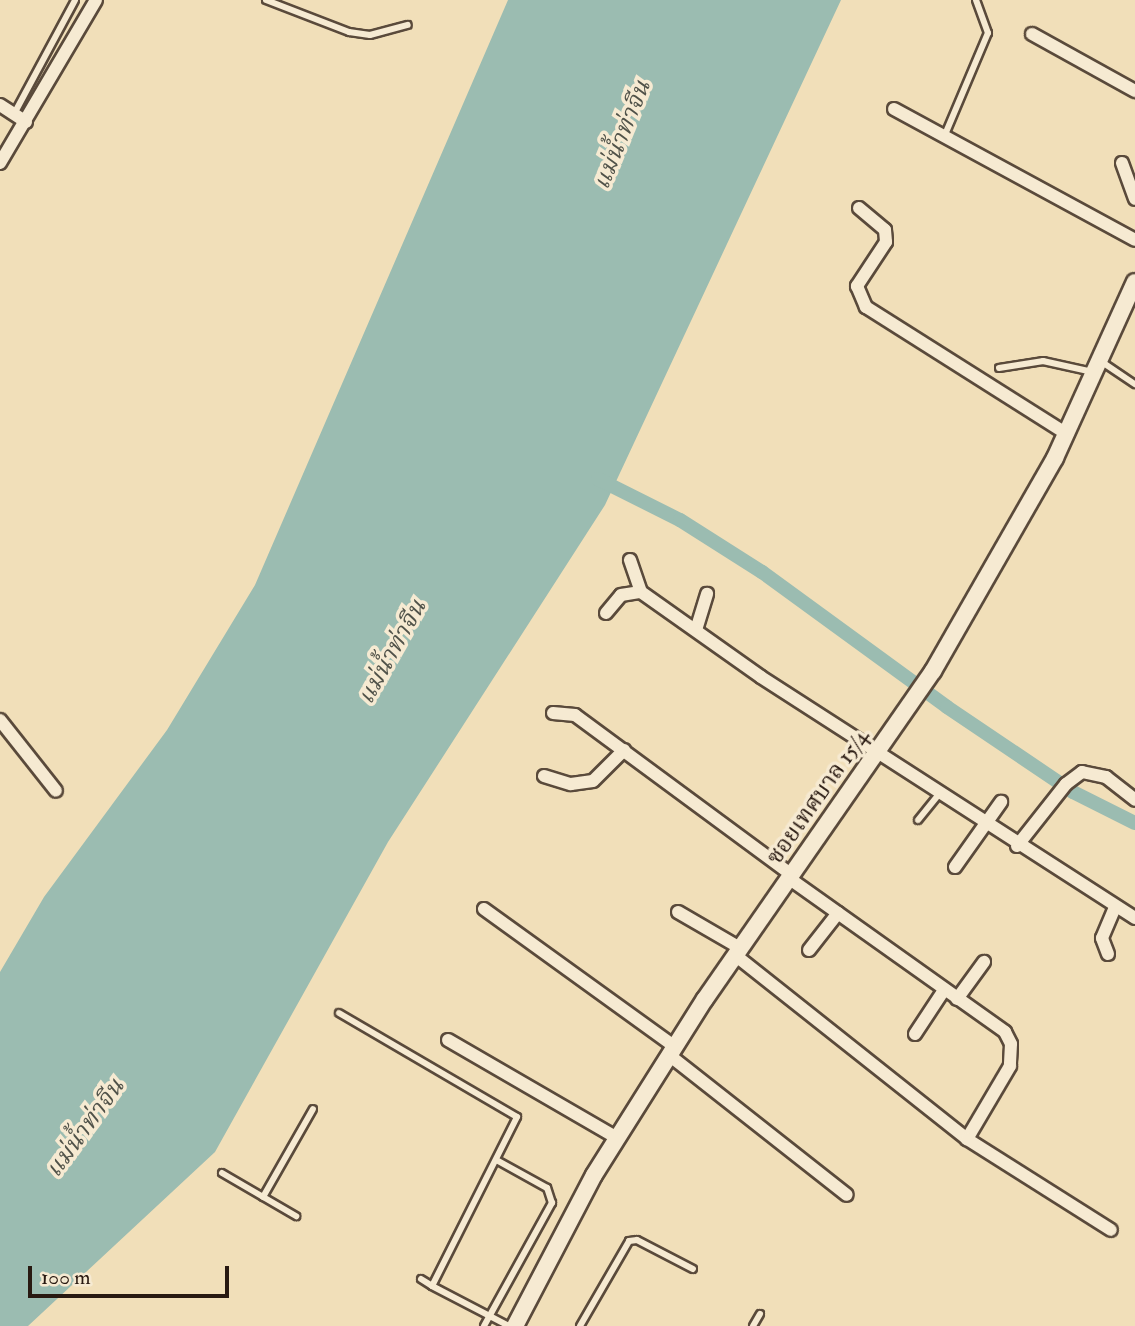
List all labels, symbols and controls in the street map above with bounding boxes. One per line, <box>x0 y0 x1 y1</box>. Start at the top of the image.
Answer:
water label: แม่น้ำท่าจีน <box>587 76 657 194</box>
water label: แม่น้ำท่าจีน <box>352 595 432 709</box>
street label: ซอยเทศบาล 15/4 <box>761 724 875 870</box>
water label: แม่น้ำท่าจีน <box>40 1073 130 1183</box>
scale bar <box>32 1252 233 1296</box>
text: 100 m <box>41 1264 91 1291</box>

